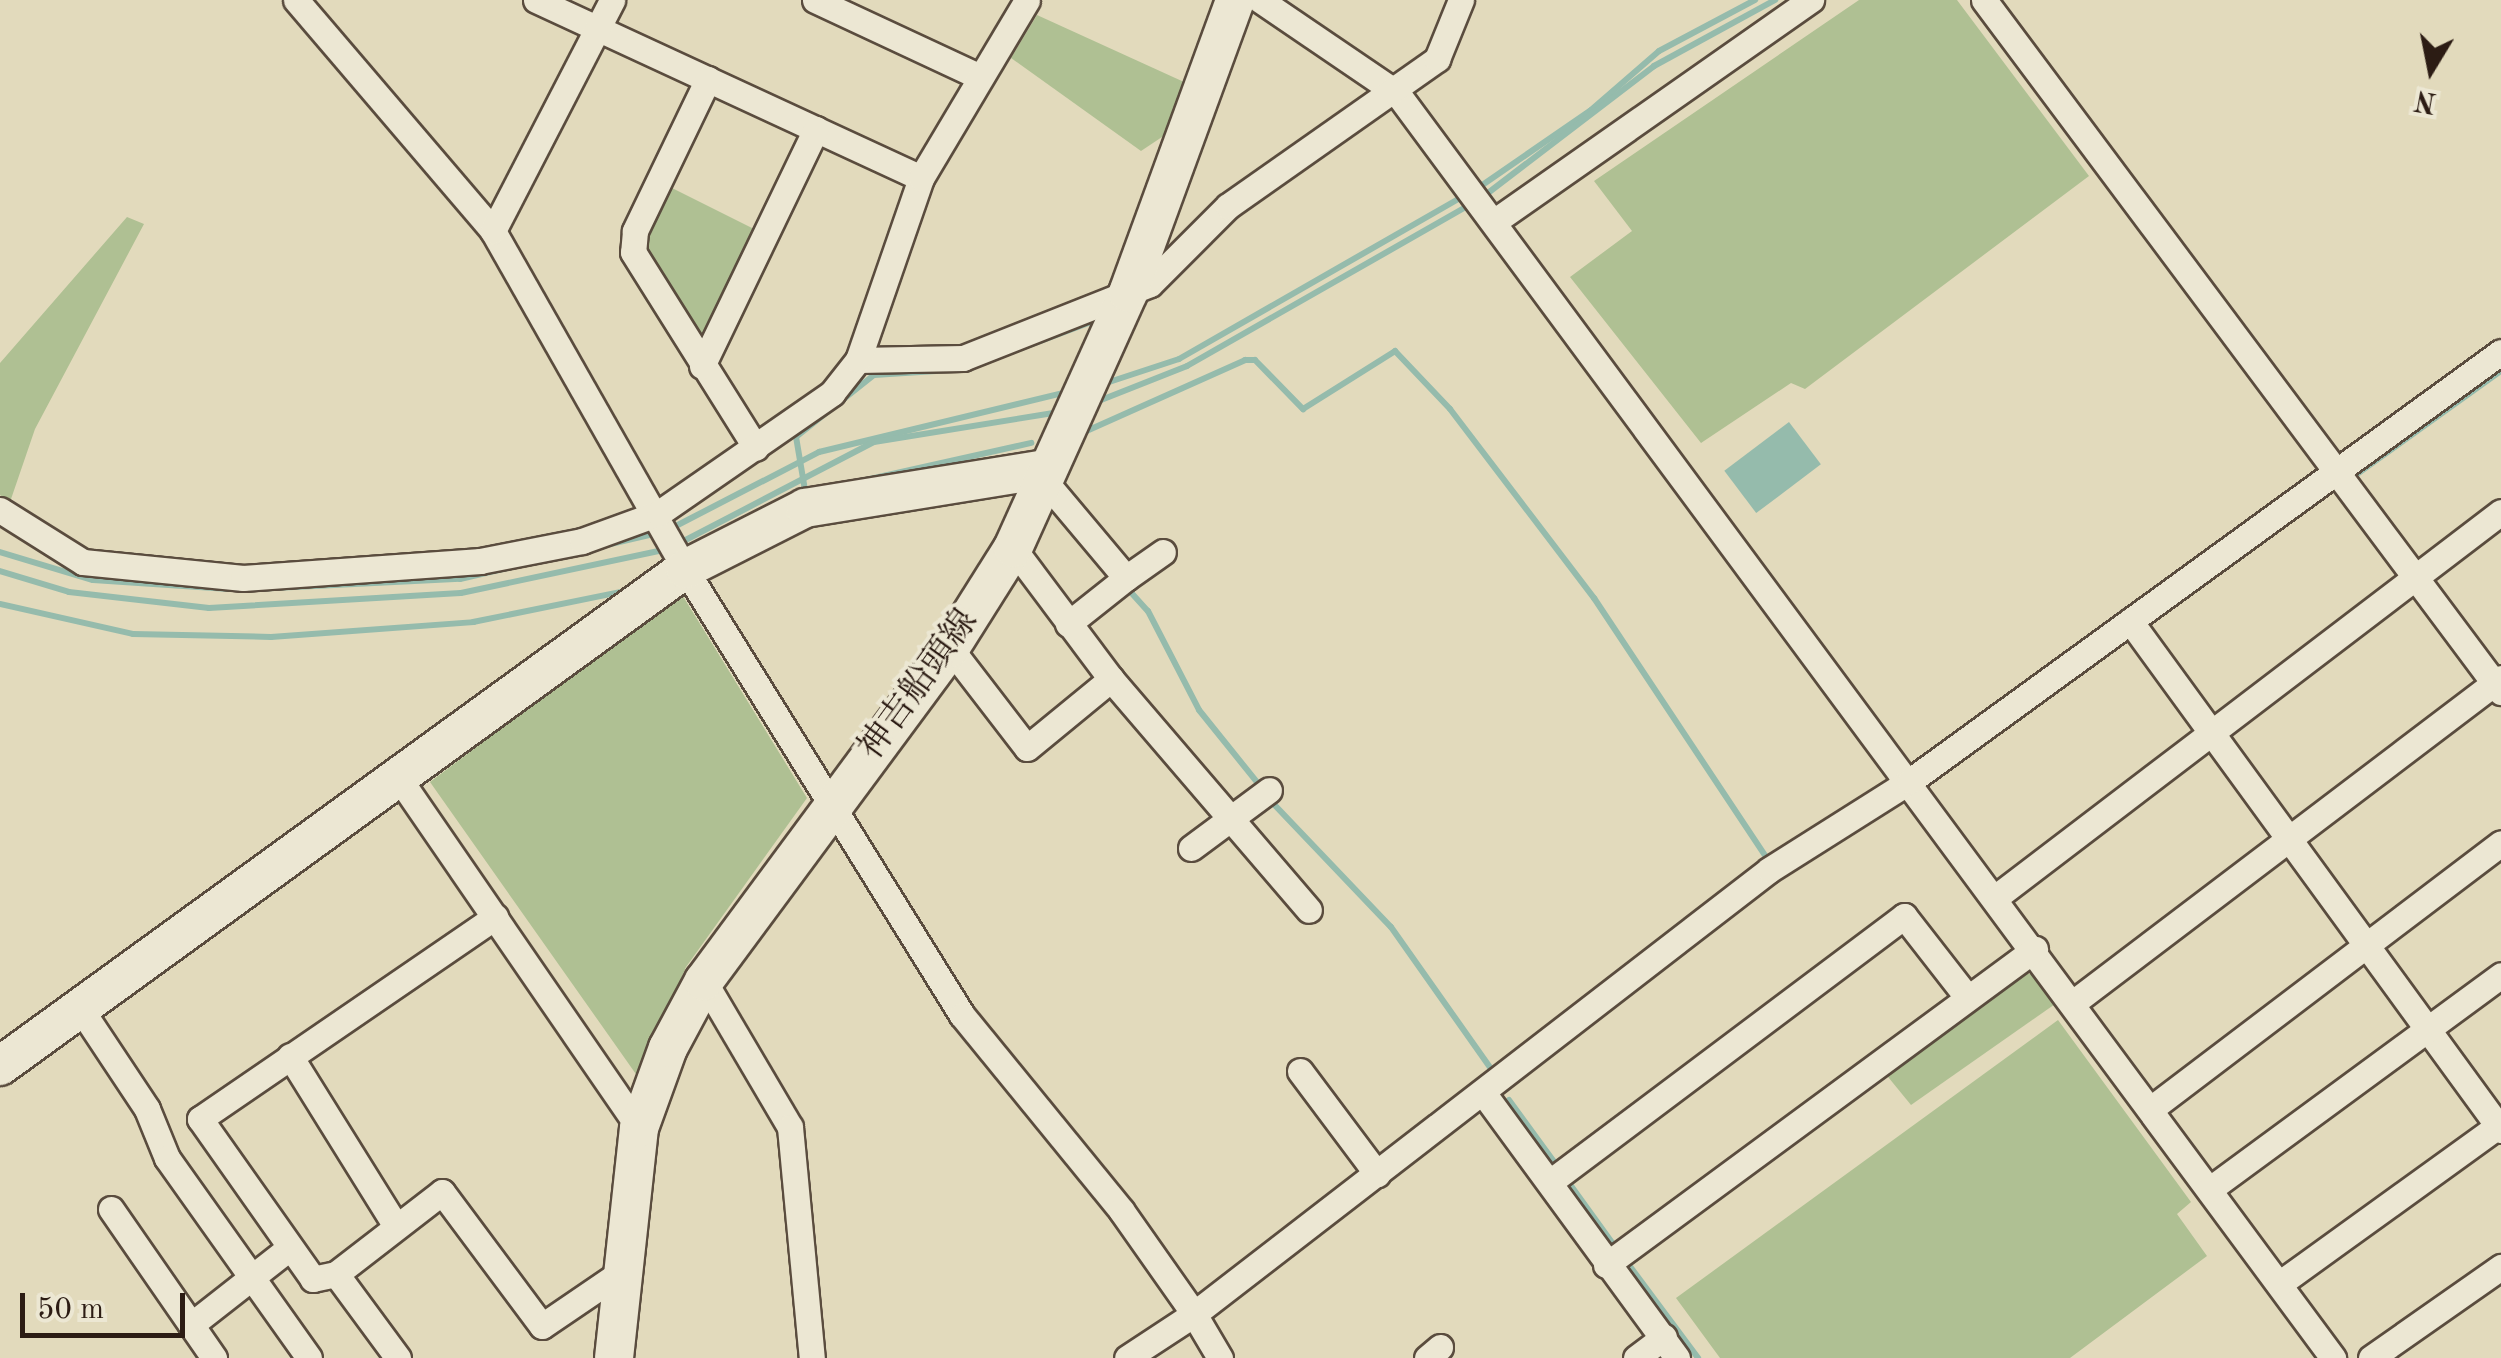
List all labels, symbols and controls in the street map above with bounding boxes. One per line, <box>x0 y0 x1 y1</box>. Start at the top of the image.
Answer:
north arrow <box>2381 20 2481 120</box>
text: N <box>2413 84 2439 115</box>
street label: 神吉船頭線 <box>851 602 987 768</box>
scale bar <box>25 1273 190 1335</box>
text: 50 m <box>37 1295 104 1325</box>

